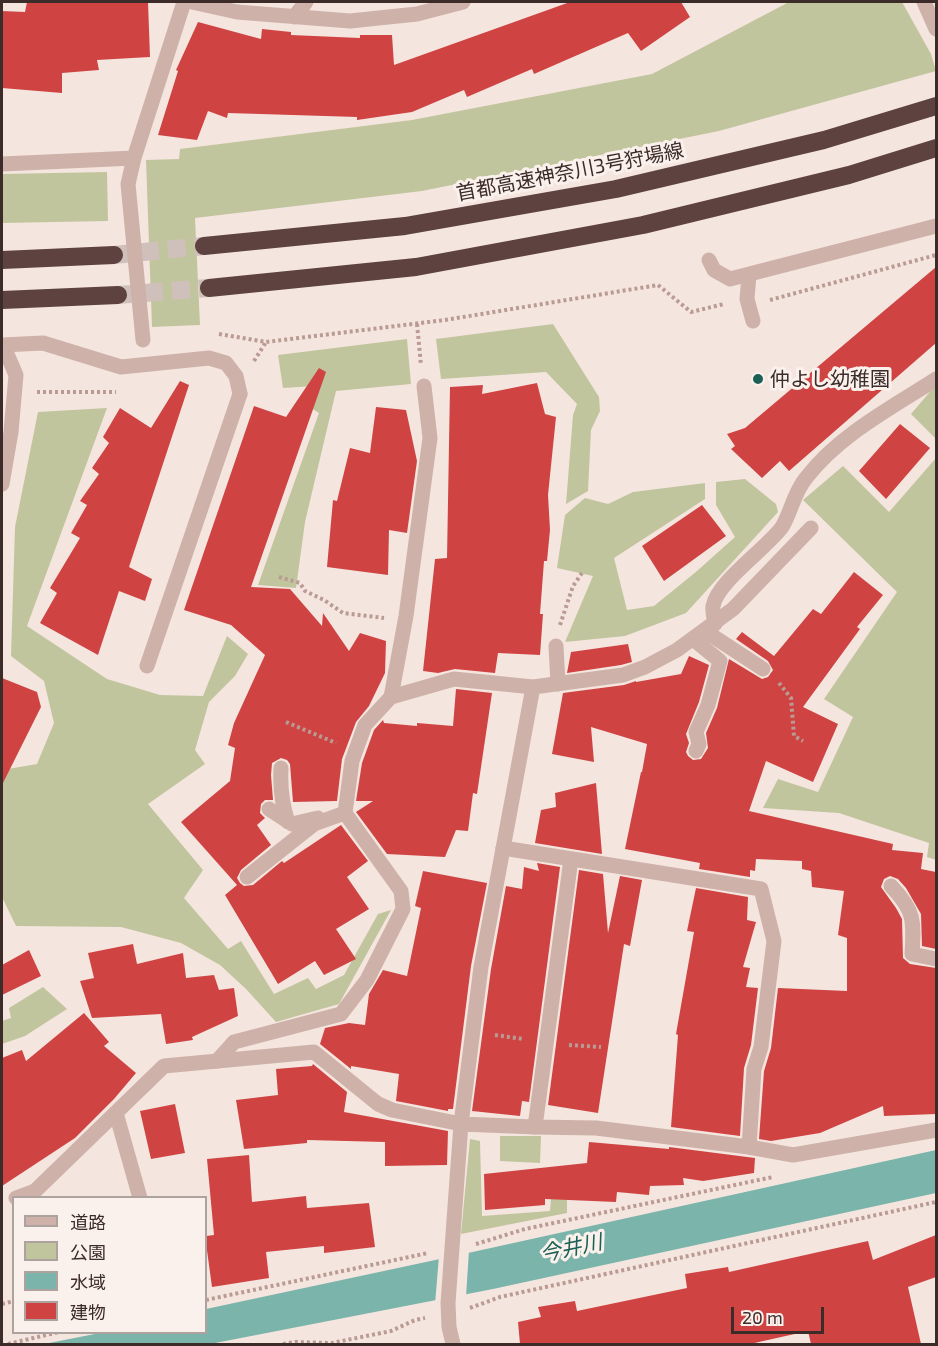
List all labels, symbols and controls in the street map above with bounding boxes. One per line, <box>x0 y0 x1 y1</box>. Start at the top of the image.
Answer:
street label: 首都高速神奈川3号狩場線 <box>454 138 686 206</box>
place label: 仲よし幼稚園 <box>770 367 890 391</box>
marker: 仲よし幼稚園 <box>751 372 765 386</box>
legend <box>12 1196 207 1334</box>
text: 道路 <box>70 1211 106 1233</box>
water label: 今井川 <box>538 1229 604 1267</box>
text: 公園 <box>70 1241 106 1263</box>
text: 水域 <box>70 1271 106 1293</box>
scale bar <box>734 1295 827 1333</box>
text: 建物 <box>70 1301 106 1323</box>
text: 20 m <box>742 1306 783 1328</box>

